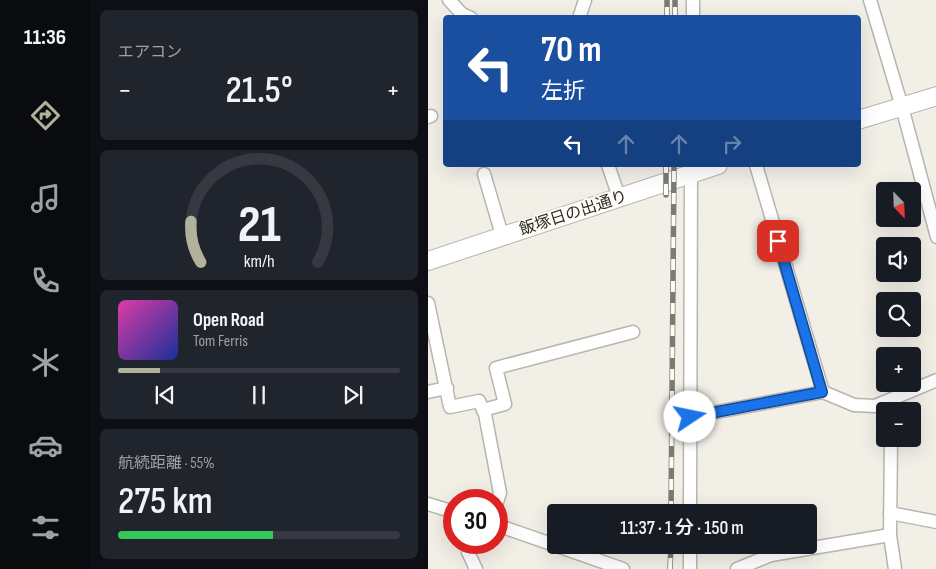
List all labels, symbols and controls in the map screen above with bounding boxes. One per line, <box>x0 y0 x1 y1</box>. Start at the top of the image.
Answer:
text: 11:36 <box>24 24 66 51</box>
text: 70 m <box>541 29 601 72</box>
icon: left <box>458 35 523 100</box>
text: エアコン <box>118 43 182 62</box>
text: 21.5° <box>225 68 293 113</box>
text: − <box>118 74 132 107</box>
text: + <box>386 74 400 107</box>
text: 左折 <box>541 78 585 105</box>
icon: directions <box>28 98 63 133</box>
icon: left <box>559 130 587 158</box>
icon: ahead <box>612 130 640 158</box>
icon: ahead <box>665 130 693 158</box>
icon: right <box>718 130 746 158</box>
icon: music <box>28 181 63 216</box>
north arrow <box>876 182 920 228</box>
map controls <box>876 182 921 447</box>
street label: 飯塚日の出通り <box>517 187 630 240</box>
text: 21 <box>237 194 281 257</box>
pin <box>757 220 799 262</box>
icon: arrive <box>764 227 792 255</box>
button: sound <box>876 237 921 282</box>
text: km/h <box>244 251 274 272</box>
icon: phone <box>28 263 63 298</box>
button: search <box>876 292 921 337</box>
text: Open Road <box>193 309 264 332</box>
text: Tom Ferris <box>193 332 248 351</box>
icon: climate <box>28 345 63 380</box>
button: + <box>876 347 921 392</box>
icon: previous <box>151 381 179 409</box>
icon: pause <box>245 381 273 409</box>
icon: next <box>339 381 367 409</box>
position arrow <box>663 390 715 442</box>
button: − <box>876 402 921 447</box>
icon: car <box>28 428 63 463</box>
text: 航続距離 · 55% <box>118 454 215 473</box>
text: 275 km <box>118 479 213 524</box>
speed limit sign: 30 <box>443 489 508 554</box>
icon: filters <box>28 510 63 545</box>
text: 11:37 · 1 分 · 150 m <box>620 517 744 540</box>

